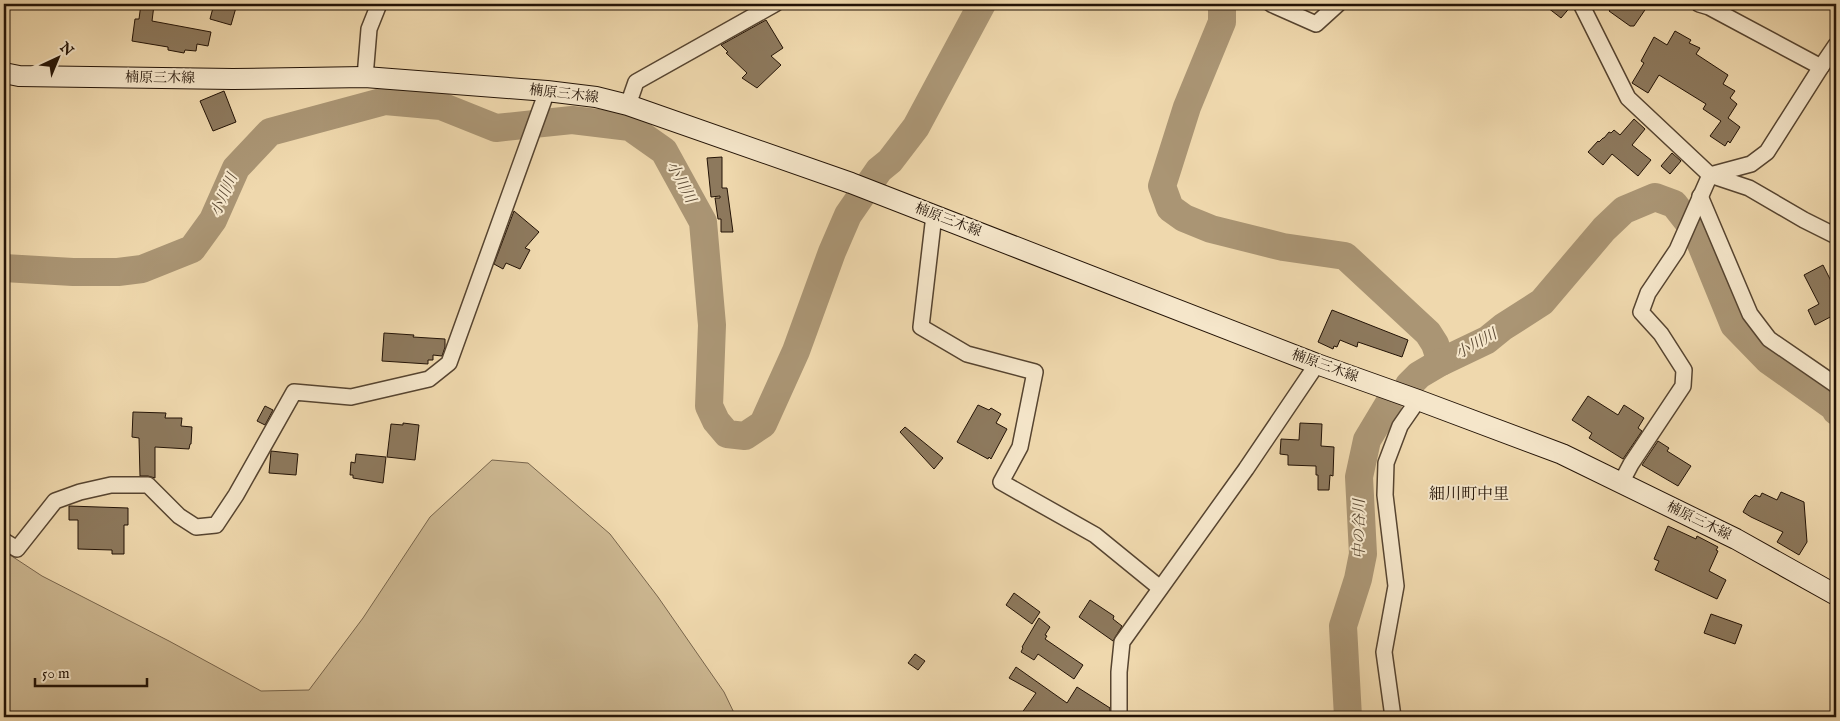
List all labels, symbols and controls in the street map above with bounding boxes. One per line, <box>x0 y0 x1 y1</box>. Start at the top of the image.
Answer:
north arrow <box>32 32 82 82</box>
text: N <box>55 38 77 60</box>
street label: 楠原三木線 <box>125 68 195 88</box>
street label: 楠原三木線 <box>528 81 600 107</box>
water label: 小川川 <box>662 158 701 208</box>
water label: 小川川 <box>206 169 243 219</box>
street label: 楠原三木線 <box>912 199 984 241</box>
water label: 小川川 <box>1452 324 1502 363</box>
street label: 楠原三木線 <box>1289 346 1361 386</box>
district label: 細川町中里 <box>1429 485 1509 505</box>
water label: 中の谷川 <box>1350 497 1369 559</box>
street label: 楠原三木線 <box>1664 498 1734 544</box>
scale bar <box>35 656 148 688</box>
text: 50 m <box>42 664 70 683</box>

